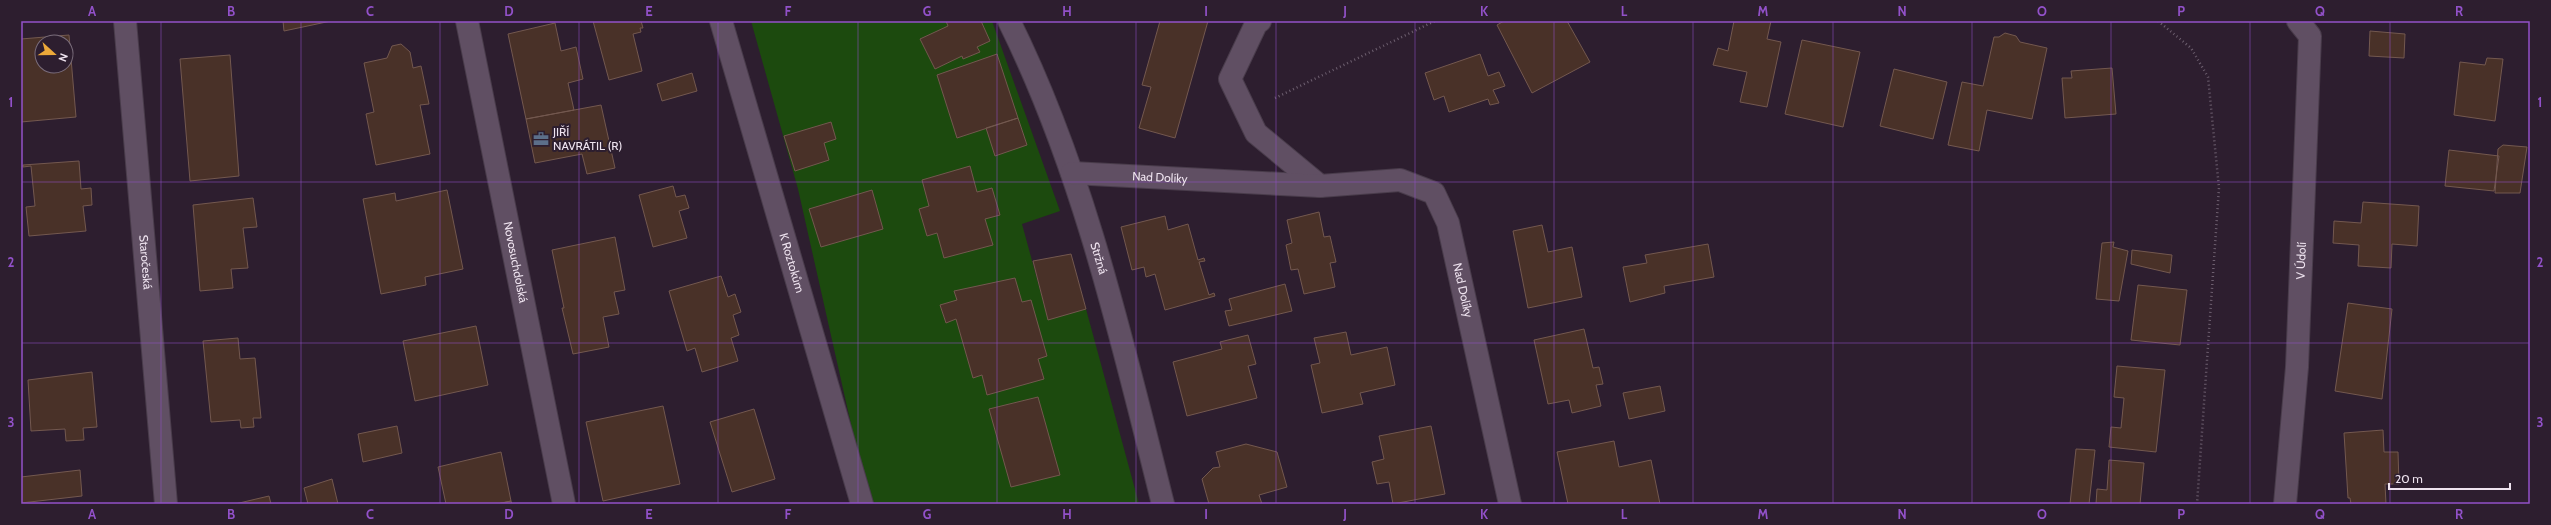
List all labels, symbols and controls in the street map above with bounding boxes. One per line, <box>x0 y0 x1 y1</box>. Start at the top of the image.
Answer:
text: A <box>88 3 97 19</box>
text: B <box>227 3 235 19</box>
text: C <box>366 3 374 19</box>
text: D <box>504 3 514 19</box>
text: E <box>645 3 653 19</box>
text: F <box>785 3 792 19</box>
text: G <box>923 3 932 19</box>
text: H <box>1062 3 1072 19</box>
text: I <box>1204 3 1208 19</box>
text: J <box>1342 3 1347 19</box>
text: K <box>1480 3 1489 19</box>
text: L <box>1621 3 1628 19</box>
text: M <box>1758 3 1769 19</box>
text: N <box>1897 3 1907 19</box>
text: O <box>2037 3 2047 19</box>
text: P <box>2177 3 2185 19</box>
text: Q <box>2315 3 2325 19</box>
text: R <box>2455 3 2463 19</box>
north arrow <box>34 34 74 74</box>
text: N <box>55 51 71 64</box>
text: 1 <box>9 94 13 110</box>
text: 1 <box>2538 94 2542 110</box>
place label: JIŘÍ NAVRÁTIL (R) <box>552 124 622 153</box>
office icon: JIŘÍ NAVRÁTIL (R) <box>532 130 550 148</box>
street label: Nad Dolíky <box>1132 168 1188 186</box>
street label: Novosuchdolská <box>500 220 531 304</box>
street label: K Roztokům <box>776 231 808 294</box>
street label: Staročeská <box>136 234 156 290</box>
street label: Stržná <box>1087 240 1111 276</box>
street label: V Údolí <box>2292 241 2309 279</box>
text: 2 <box>8 254 15 270</box>
text: 2 <box>2537 254 2544 270</box>
street label: Nad Dolíky <box>1450 261 1477 319</box>
text: 3 <box>7 414 15 430</box>
text: 3 <box>2536 414 2544 430</box>
scale bar <box>2389 465 2510 491</box>
text: 20 m <box>2395 471 2423 486</box>
text: A <box>88 506 97 522</box>
text: B <box>227 506 235 522</box>
text: C <box>366 506 374 522</box>
text: D <box>504 506 514 522</box>
text: E <box>645 506 653 522</box>
text: F <box>785 506 792 522</box>
text: G <box>923 506 932 522</box>
text: H <box>1062 506 1072 522</box>
text: I <box>1204 506 1208 522</box>
text: J <box>1342 506 1347 522</box>
text: K <box>1480 506 1489 522</box>
text: L <box>1621 506 1628 522</box>
text: M <box>1758 506 1769 522</box>
text: N <box>1897 506 1907 522</box>
text: O <box>2037 506 2047 522</box>
text: P <box>2177 506 2185 522</box>
text: Q <box>2315 506 2325 522</box>
text: R <box>2455 506 2463 522</box>

